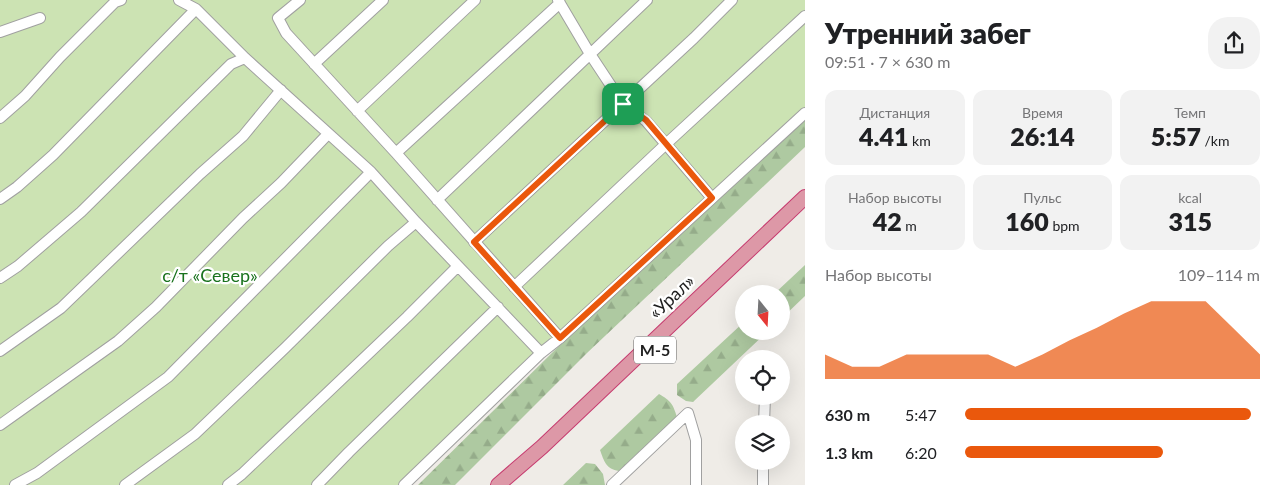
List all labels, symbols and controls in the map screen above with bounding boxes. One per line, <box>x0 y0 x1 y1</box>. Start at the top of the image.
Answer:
text: Утренний забег <box>825 16 1031 50</box>
button: share <box>1208 17 1260 69</box>
text: 09:51 · 7 × 630 m <box>825 52 950 71</box>
pin <box>602 83 644 125</box>
icon: arrive <box>609 90 637 118</box>
text: Дистанция <box>859 104 930 121</box>
text: Время <box>1022 104 1063 121</box>
text: Темп <box>1174 104 1206 121</box>
text: 4.41 <box>859 121 908 151</box>
text: 26:14 <box>1010 121 1075 151</box>
text: 5:57 <box>1151 121 1201 151</box>
text: km <box>908 132 931 149</box>
text: /km <box>1201 132 1230 149</box>
text: Набор высоты <box>848 189 942 206</box>
text: Пульс <box>1023 189 1062 206</box>
text: kcal <box>1178 189 1202 206</box>
text: 42 <box>873 206 902 236</box>
text: 160 <box>1005 206 1049 236</box>
text: 315 <box>1168 206 1212 236</box>
text: m <box>902 217 917 234</box>
text: bpm <box>1049 217 1080 234</box>
park label: с/т «Север» <box>162 264 258 286</box>
text: Набор высоты <box>825 265 932 284</box>
text: 109–114 m <box>1178 265 1260 284</box>
street label: «Урал» <box>644 270 699 323</box>
north arrow <box>735 285 790 340</box>
map controls <box>735 285 790 470</box>
road number: М-5 <box>634 336 676 364</box>
button: locate <box>735 350 790 405</box>
text: 630 m <box>825 405 870 424</box>
text: 5:47 <box>905 405 937 424</box>
button: layers <box>735 415 790 470</box>
text: 1.3 km <box>825 443 873 462</box>
text: 6:20 <box>905 443 937 462</box>

